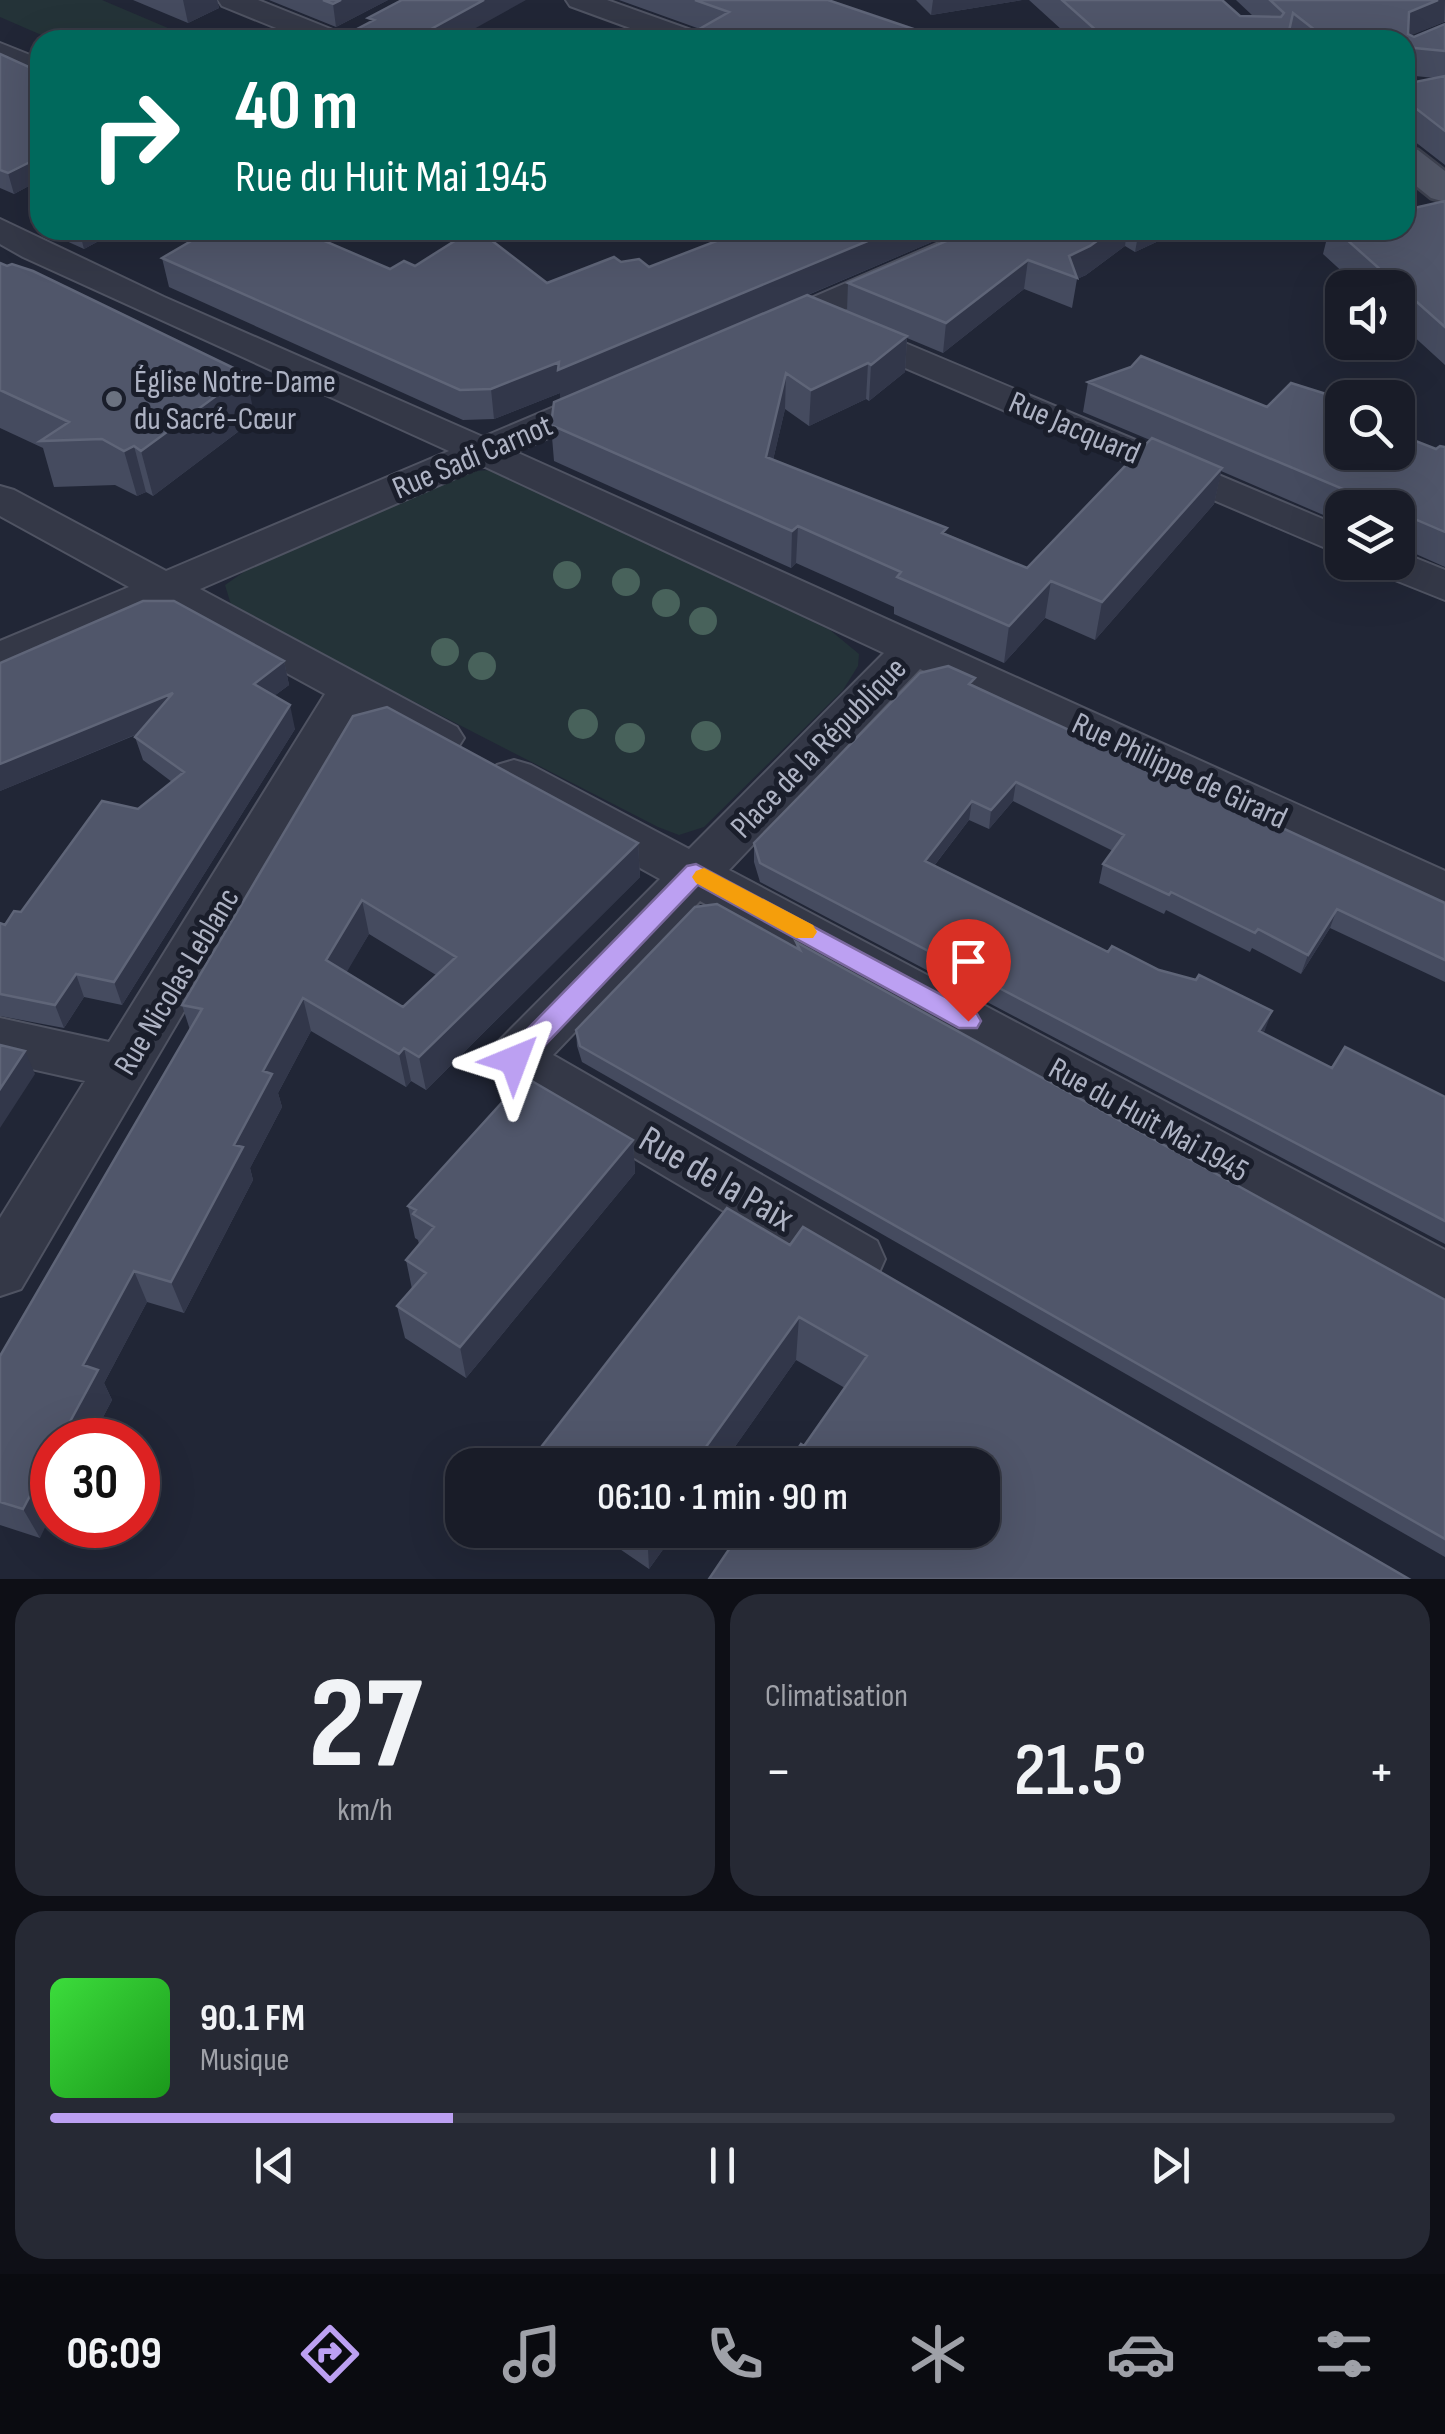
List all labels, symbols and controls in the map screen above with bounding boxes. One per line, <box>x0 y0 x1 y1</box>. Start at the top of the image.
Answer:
text: 40 m <box>235 65 358 149</box>
icon: right <box>70 70 200 200</box>
text: Rue du Huit Mai 1945 <box>235 150 548 205</box>
map controls <box>1325 270 1415 580</box>
button: sound <box>1325 270 1415 360</box>
place label: Église Notre-Dame du Sacré-Cœur <box>134 363 336 439</box>
button: search <box>1325 380 1415 470</box>
street label: Rue Jacquard <box>1003 383 1146 473</box>
marker: Église Notre-Dame du Sacré-Cœur <box>103 388 125 410</box>
street label: Rue Sadi Carnot <box>387 406 558 508</box>
button: layers <box>1325 490 1415 580</box>
street label: Place de la République <box>723 649 915 847</box>
street label: Rue Philippe de Girard <box>1066 705 1293 838</box>
street label: Rue Nicolas Leblanc <box>106 881 248 1083</box>
pin <box>926 919 1011 1022</box>
icon: arrive <box>941 934 996 989</box>
position arrow <box>462 1008 566 1112</box>
street label: Rue du Huit Mai 1945 <box>1042 1049 1255 1191</box>
street label: Rue de la Paix <box>631 1117 802 1242</box>
speed limit sign: 30 <box>30 1418 160 1548</box>
text: 06:10 · 1 min · 90 m <box>597 1475 848 1520</box>
text: 27 <box>308 1648 422 1804</box>
text: Climatisation <box>765 1677 908 1716</box>
text: 21.5° <box>1014 1726 1146 1817</box>
text: − <box>765 1739 792 1806</box>
text: + <box>1368 1739 1395 1806</box>
text: km/h <box>337 1791 393 1830</box>
text: 90.1 FM <box>200 1996 305 2041</box>
text: Musique <box>200 2041 289 2080</box>
icon: previous <box>247 2138 302 2193</box>
icon: pause <box>695 2138 750 2193</box>
icon: next <box>1143 2138 1198 2193</box>
icon: directions <box>295 2319 365 2389</box>
icon: music <box>497 2319 567 2389</box>
icon: phone <box>700 2319 770 2389</box>
icon: climate <box>903 2319 973 2389</box>
icon: car <box>1106 2319 1176 2389</box>
icon: filters <box>1309 2319 1379 2389</box>
text: 06:09 <box>66 2327 162 2382</box>

